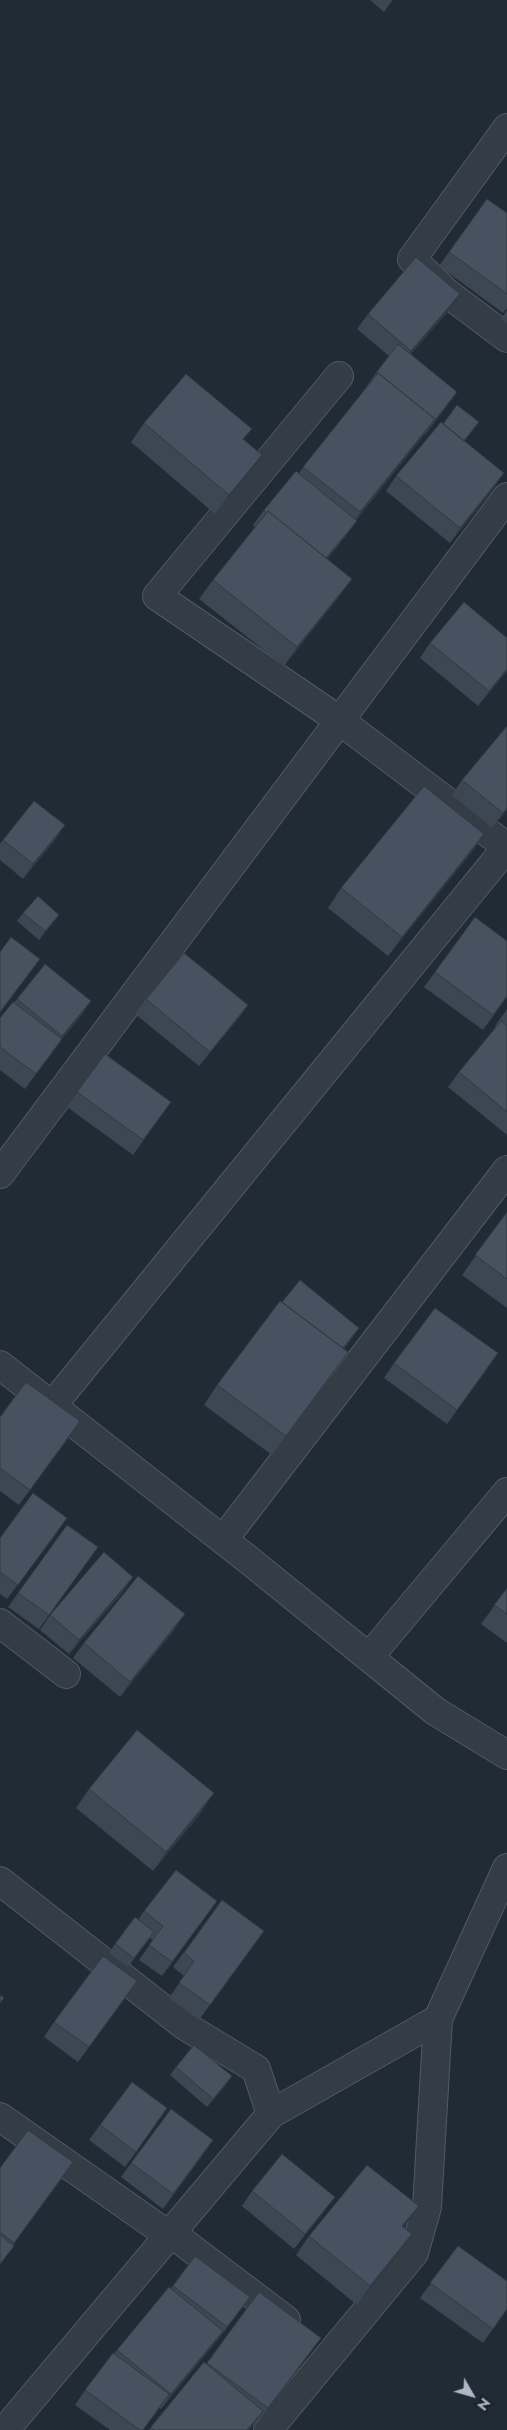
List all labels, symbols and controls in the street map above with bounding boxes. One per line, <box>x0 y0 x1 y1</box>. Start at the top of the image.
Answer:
north arrow <box>447 2370 497 2420</box>
text: N <box>473 2394 495 2415</box>

